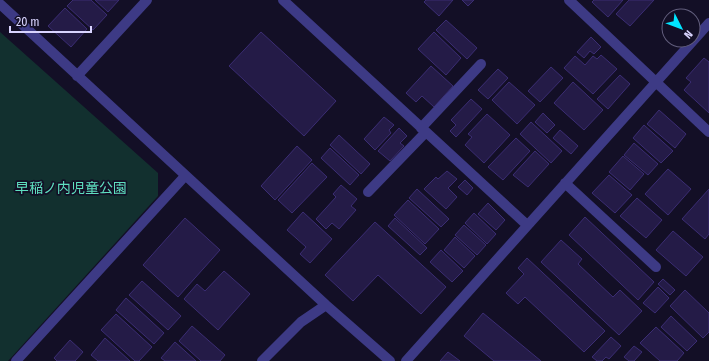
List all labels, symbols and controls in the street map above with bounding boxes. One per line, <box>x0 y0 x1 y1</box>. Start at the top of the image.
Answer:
scale bar <box>10 8 91 34</box>
north arrow <box>661 8 701 48</box>
text: 20 m <box>16 15 40 29</box>
text: N <box>681 28 695 41</box>
park label: 早稲ノ内児童公園 <box>15 180 127 197</box>

